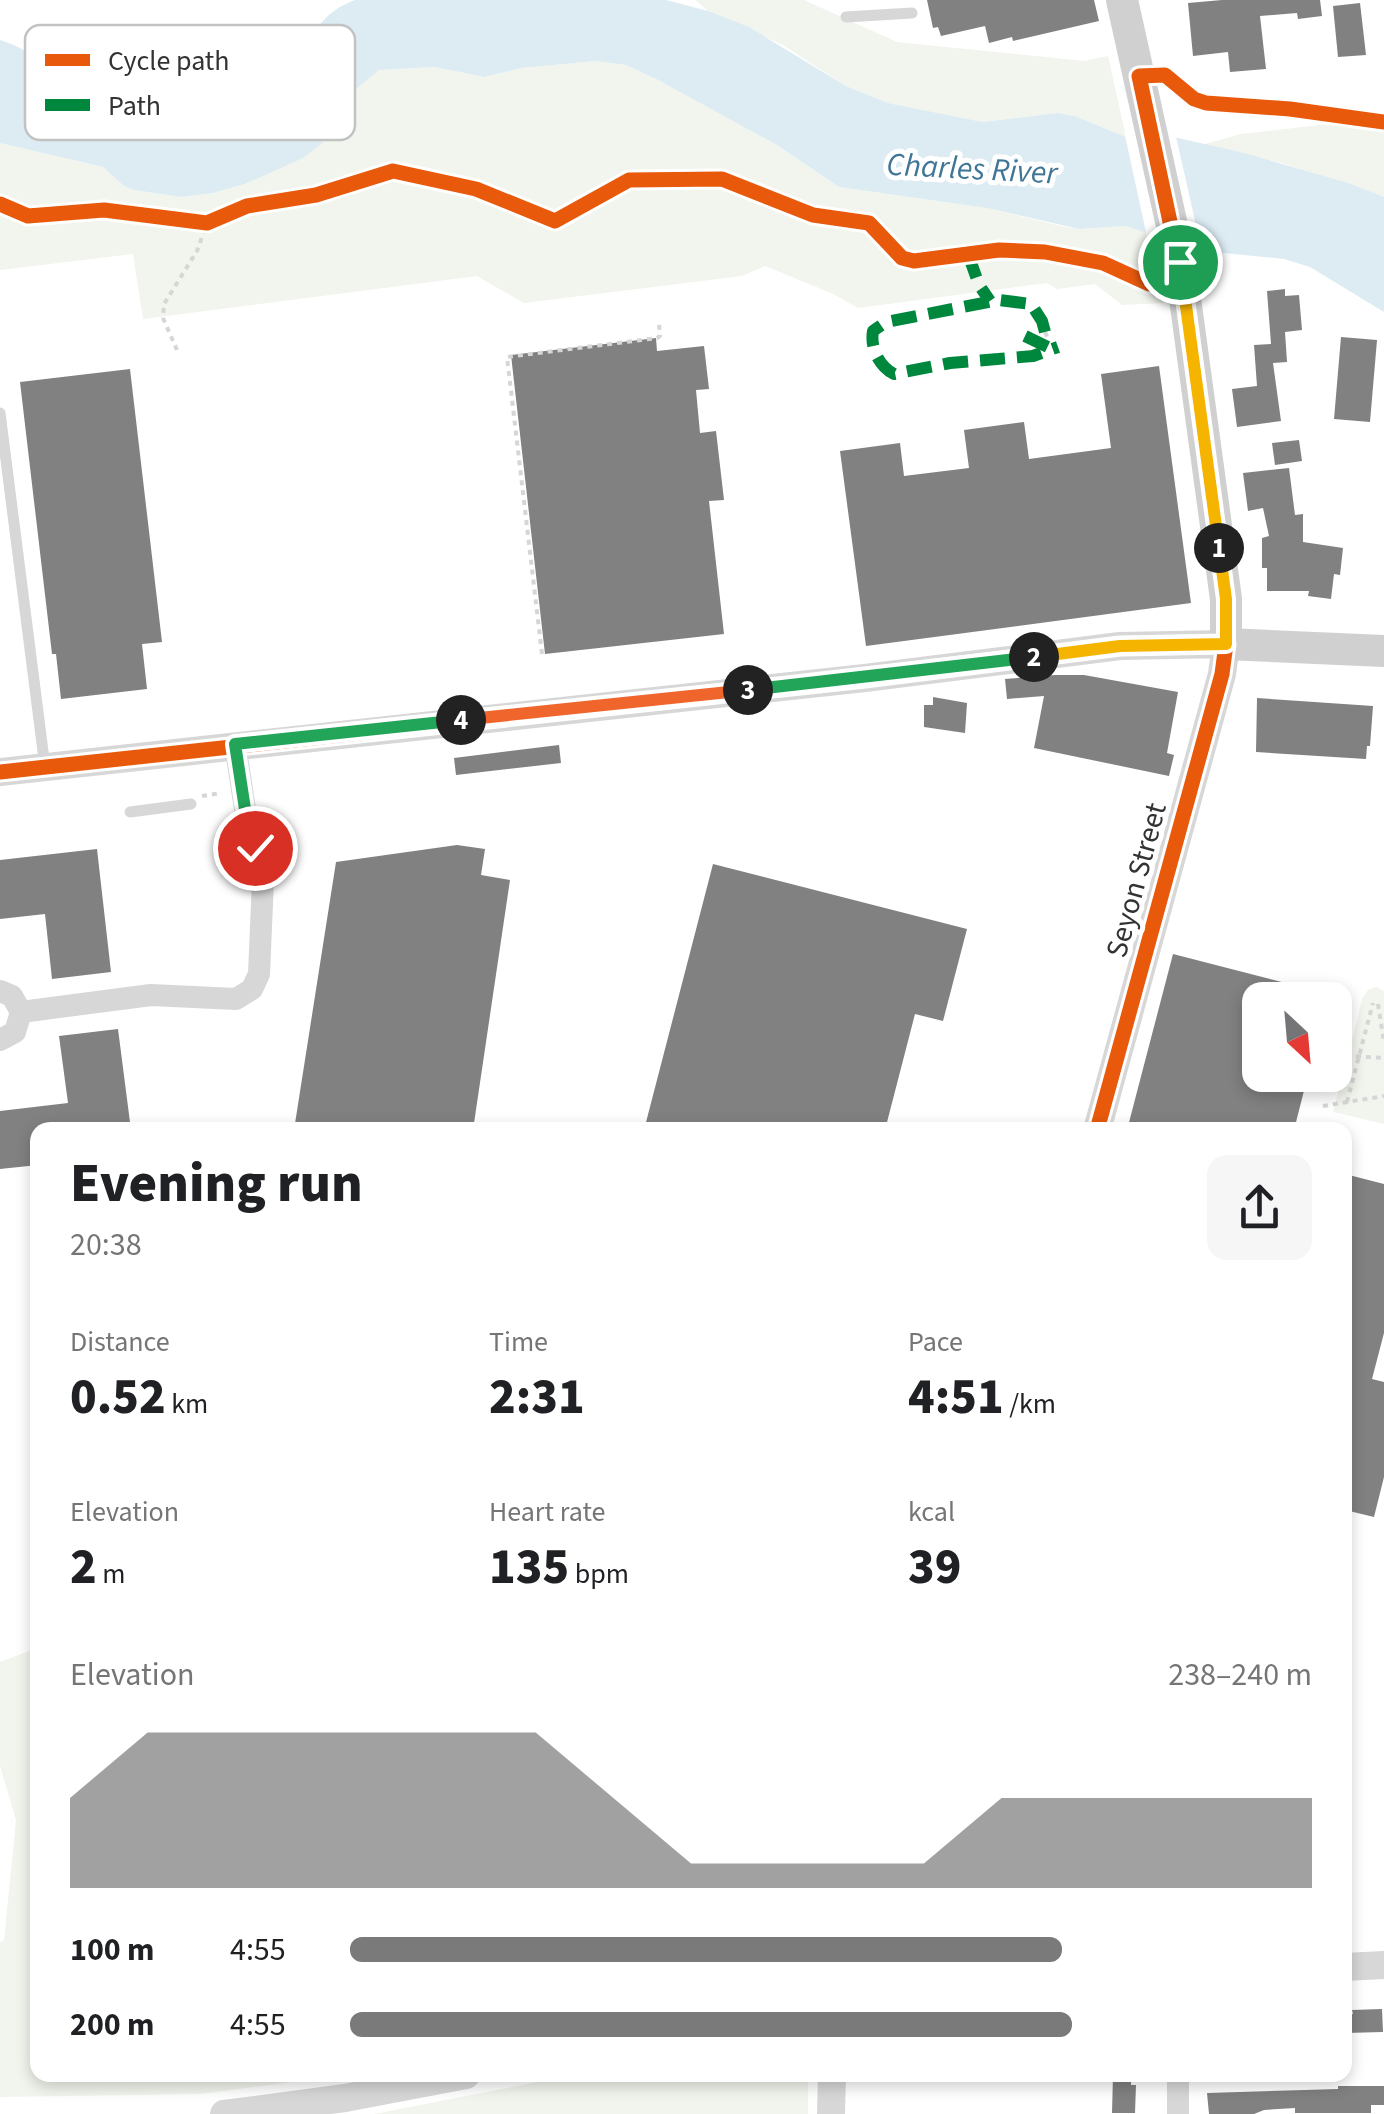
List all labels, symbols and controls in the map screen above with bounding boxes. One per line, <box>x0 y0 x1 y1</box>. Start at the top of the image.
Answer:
legend <box>25 25 355 140</box>
text: Cycle path <box>108 41 230 81</box>
text: Path <box>108 86 161 126</box>
water label: Charles River <box>885 142 1061 197</box>
pin <box>1138 220 1223 305</box>
icon: arrive <box>1153 235 1208 290</box>
pin: 1 <box>1194 523 1244 573</box>
text: 1 <box>1212 528 1226 568</box>
pin: 2 <box>1009 632 1059 682</box>
text: 2 <box>1027 637 1041 677</box>
pin: 3 <box>723 665 773 715</box>
text: 3 <box>741 670 755 710</box>
pin: 4 <box>436 695 486 745</box>
text: 4 <box>454 700 468 740</box>
street label: Seyon Street <box>1095 798 1178 962</box>
pin <box>213 806 298 891</box>
icon: check <box>228 821 283 876</box>
north arrow <box>1242 982 1352 1092</box>
map controls <box>1242 982 1352 1092</box>
text: Evening run <box>70 1145 363 1223</box>
button: share <box>1207 1155 1312 1260</box>
text: 20:38 <box>70 1222 142 1268</box>
text: Distance <box>70 1322 170 1362</box>
text: Time <box>489 1322 548 1362</box>
text: Pace <box>908 1322 963 1362</box>
text: 0.52 <box>70 1362 166 1433</box>
text: 2:31 <box>489 1362 585 1433</box>
text: 4:51 <box>908 1362 1004 1433</box>
text: km <box>166 1384 208 1424</box>
text: /km <box>1004 1384 1056 1424</box>
text: Elevation <box>70 1492 179 1532</box>
text: Heart rate <box>489 1492 605 1532</box>
text: kcal <box>908 1492 955 1532</box>
text: 2 <box>70 1532 97 1603</box>
text: 135 <box>489 1532 569 1603</box>
text: 39 <box>908 1532 961 1603</box>
text: m <box>97 1554 126 1594</box>
text: bpm <box>569 1554 629 1594</box>
text: Elevation <box>70 1652 195 1698</box>
text: 238–240 m <box>1168 1652 1312 1698</box>
text: 100 m <box>70 1927 155 1973</box>
text: 4:55 <box>230 1927 286 1973</box>
text: 200 m <box>70 2002 155 2048</box>
text: 4:55 <box>230 2002 286 2048</box>

